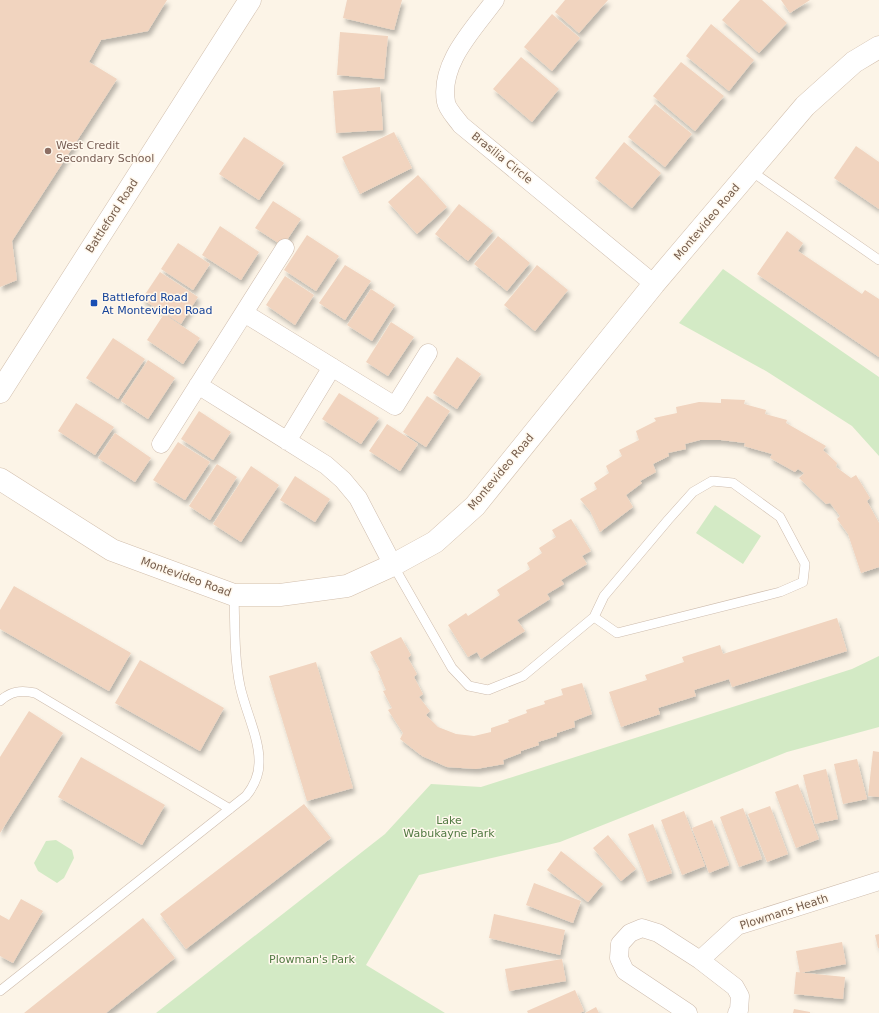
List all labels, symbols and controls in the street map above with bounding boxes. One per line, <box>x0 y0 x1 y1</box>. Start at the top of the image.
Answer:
street label: Brasilia Circle <box>469 129 535 187</box>
place label: West Credit Secondary School <box>56 139 154 165</box>
marker: West Credit Secondary School <box>43 146 53 156</box>
street label: Battleford Road <box>83 177 141 255</box>
street label: Montevideo Road <box>671 181 743 263</box>
place label: Battleford Road At Montevideo Road <box>102 291 213 317</box>
marker: Battleford Road At Montevideo Road <box>89 298 99 308</box>
street label: Montevideo Road <box>465 431 537 513</box>
street label: Montevideo Road <box>139 555 233 599</box>
park label: Lake Wabukayne Park <box>403 814 495 840</box>
street label: Plowmans Heath <box>738 892 830 932</box>
park label: Plowman's Park <box>269 953 356 966</box>

